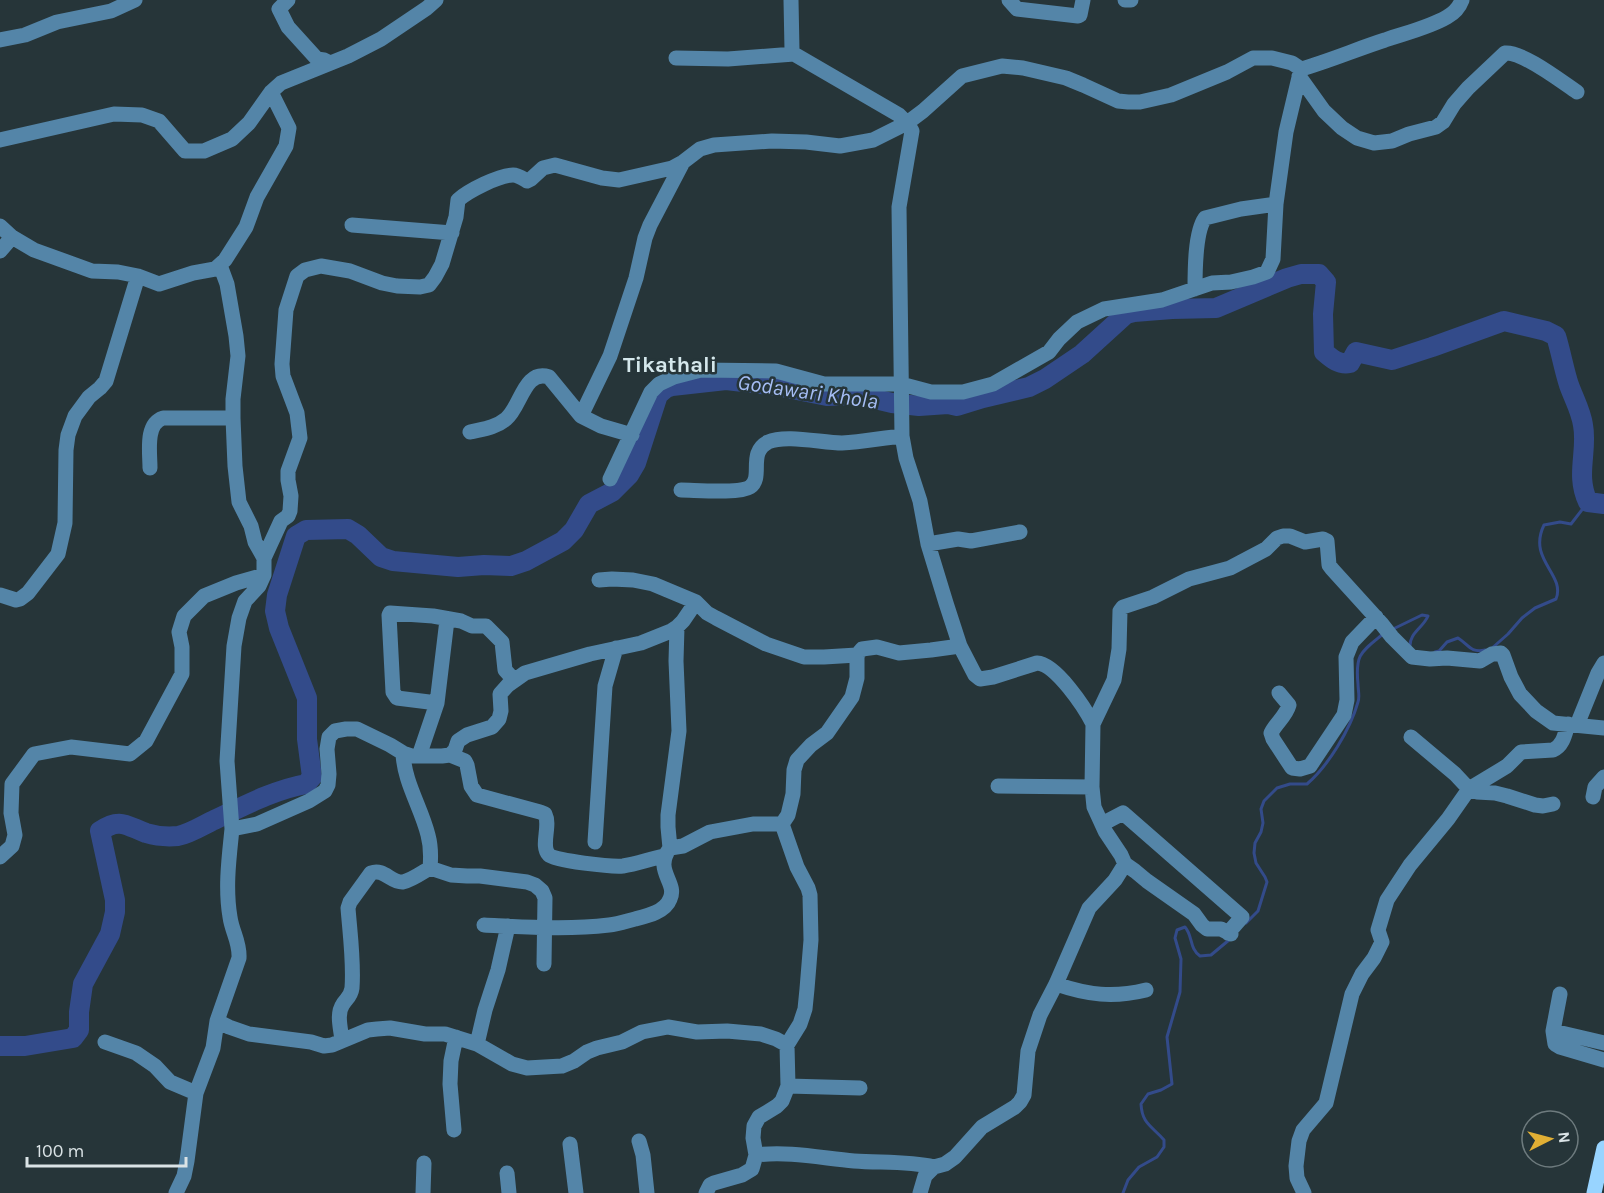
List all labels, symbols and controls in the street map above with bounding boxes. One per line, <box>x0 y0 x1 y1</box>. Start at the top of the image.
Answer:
district label: Tikathali <box>623 352 717 378</box>
water label: Godawari Khola <box>736 369 880 415</box>
north arrow <box>1520 1109 1580 1169</box>
scale bar <box>27 1130 186 1168</box>
text: N <box>1554 1131 1574 1144</box>
text: 100 m <box>36 1140 84 1162</box>

